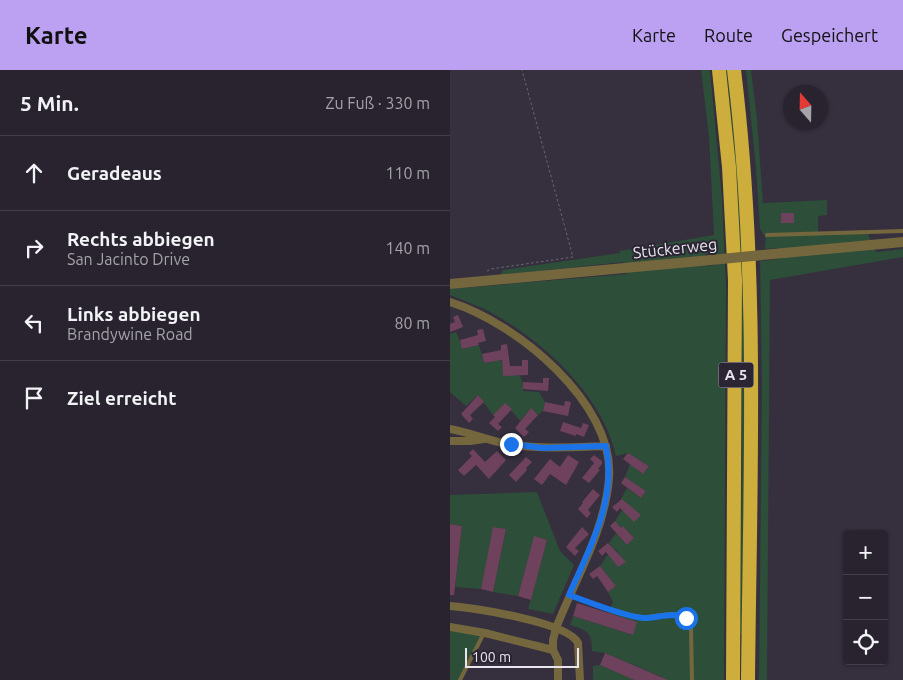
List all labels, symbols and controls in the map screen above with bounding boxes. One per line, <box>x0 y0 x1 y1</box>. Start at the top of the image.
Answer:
text: Karte <box>25 22 87 49</box>
text: Karte <box>632 25 676 45</box>
text: Route <box>704 25 753 45</box>
text: Gespeichert <box>781 25 878 45</box>
north arrow <box>783 85 828 130</box>
text: 5 Min. <box>20 91 79 115</box>
text: Zu Fuß · 330 m <box>325 94 430 112</box>
icon: ahead <box>20 159 48 187</box>
text: Geradeaus <box>67 162 162 184</box>
text: 110 m <box>385 164 430 182</box>
text: Rechts abbiegen <box>67 228 215 250</box>
icon: right <box>20 234 48 262</box>
street label: Stückerweg <box>632 235 718 261</box>
text: 140 m <box>385 239 430 257</box>
text: San Jacinto Drive <box>67 250 190 268</box>
text: Links abbiegen <box>67 303 201 325</box>
icon: left <box>20 309 48 337</box>
text: 80 m <box>394 314 430 332</box>
text: Brandywine Road <box>67 325 193 343</box>
road number: A 5 <box>718 362 754 388</box>
icon: arrive <box>20 384 48 412</box>
text: Ziel erreicht <box>67 387 176 409</box>
route end <box>500 433 523 456</box>
map controls <box>843 530 888 665</box>
button: + <box>843 530 888 575</box>
button: − <box>843 575 888 620</box>
route start <box>675 607 698 630</box>
button: locate <box>843 620 888 665</box>
scale bar <box>465 645 579 668</box>
text: 100 m <box>472 649 511 665</box>

